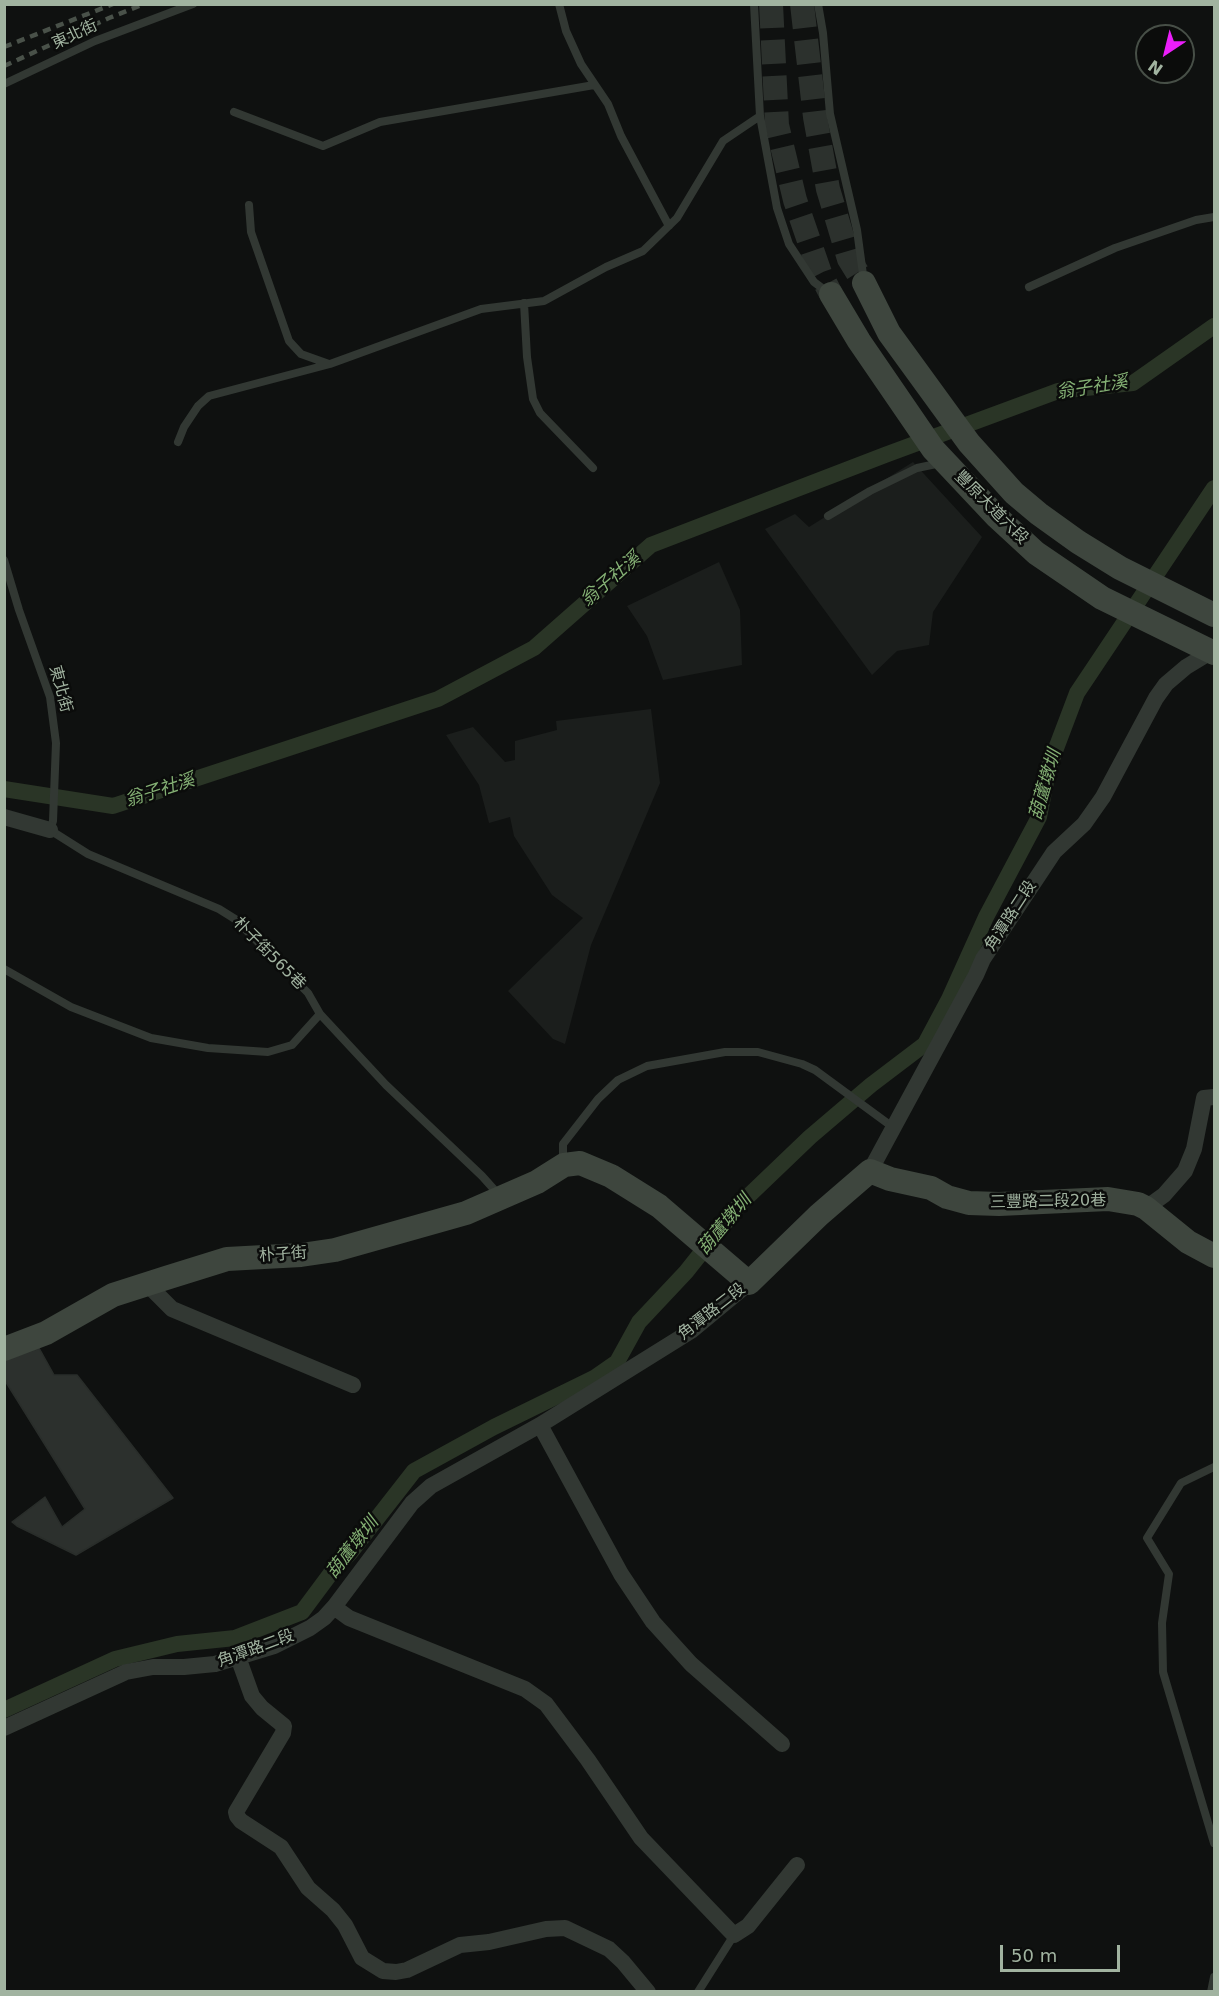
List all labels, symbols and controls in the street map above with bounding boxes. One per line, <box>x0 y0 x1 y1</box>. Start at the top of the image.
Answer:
street label: 東北街 <box>49 16 101 54</box>
north arrow <box>1135 24 1195 84</box>
text: N <box>1145 56 1166 79</box>
water label: 翁子社溪 <box>1055 372 1129 404</box>
street label: 豐原大道六段 <box>950 467 1032 549</box>
water label: 翁子社溪 <box>577 548 645 612</box>
street label: 東北街 <box>45 663 75 715</box>
water label: 葫蘆墩圳 <box>1026 747 1066 823</box>
water label: 翁子社溪 <box>122 770 198 812</box>
street label: 角潭路二段 <box>981 877 1041 955</box>
street label: 朴子街565巷 <box>229 914 309 994</box>
water label: 葫蘆墩圳 <box>694 1190 756 1260</box>
street label: 三豐路二段20巷 <box>990 1191 1106 1213</box>
street label: 朴子街 <box>258 1244 308 1266</box>
street label: 角潭路二段 <box>675 1280 749 1344</box>
water label: 葫蘆墩圳 <box>322 1513 384 1583</box>
street label: 角潭路二段 <box>215 1626 297 1672</box>
scale bar <box>1003 1933 1123 1971</box>
text: 50 m <box>1011 1945 1057 1966</box>

